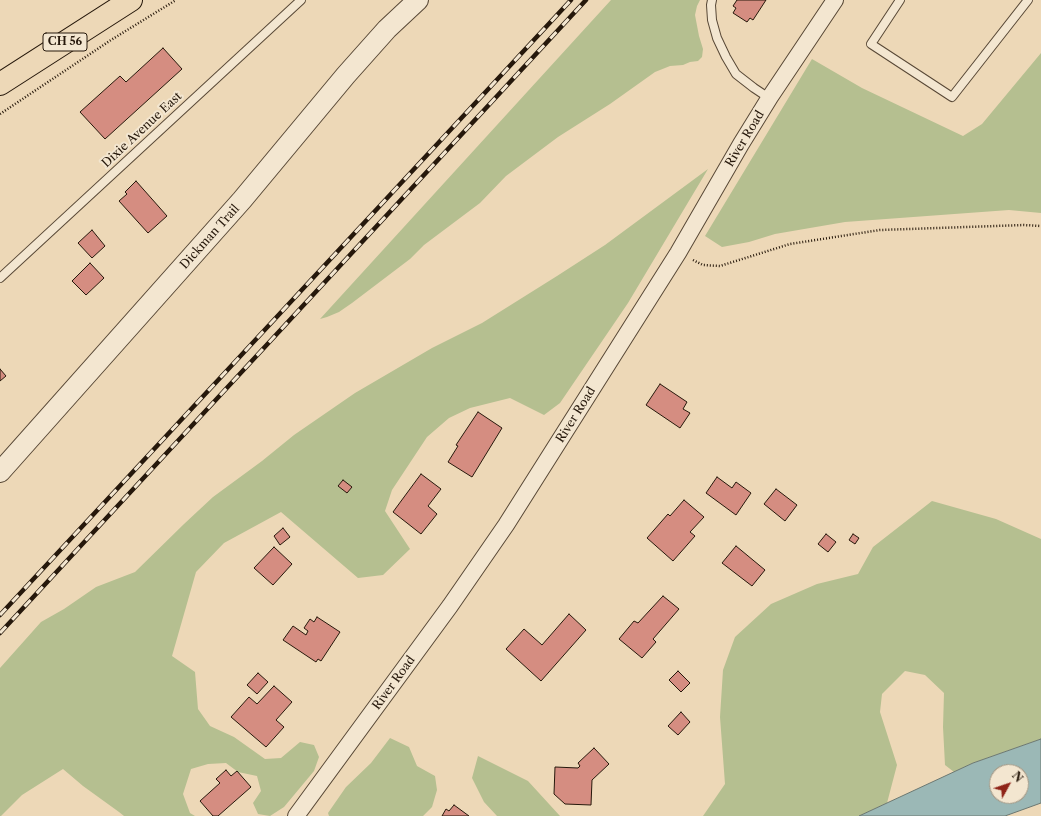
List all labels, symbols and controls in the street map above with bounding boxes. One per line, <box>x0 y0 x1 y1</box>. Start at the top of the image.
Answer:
road number: CH 56 <box>43 33 87 51</box>
street label: Dixie Avenue East <box>99 89 185 171</box>
street label: River Road <box>723 108 767 170</box>
street label: Dickman Trail <box>177 202 243 272</box>
street label: River Road <box>553 384 599 446</box>
street label: River Road <box>370 653 418 713</box>
north arrow <box>989 764 1029 804</box>
text: N <box>1009 769 1026 785</box>

